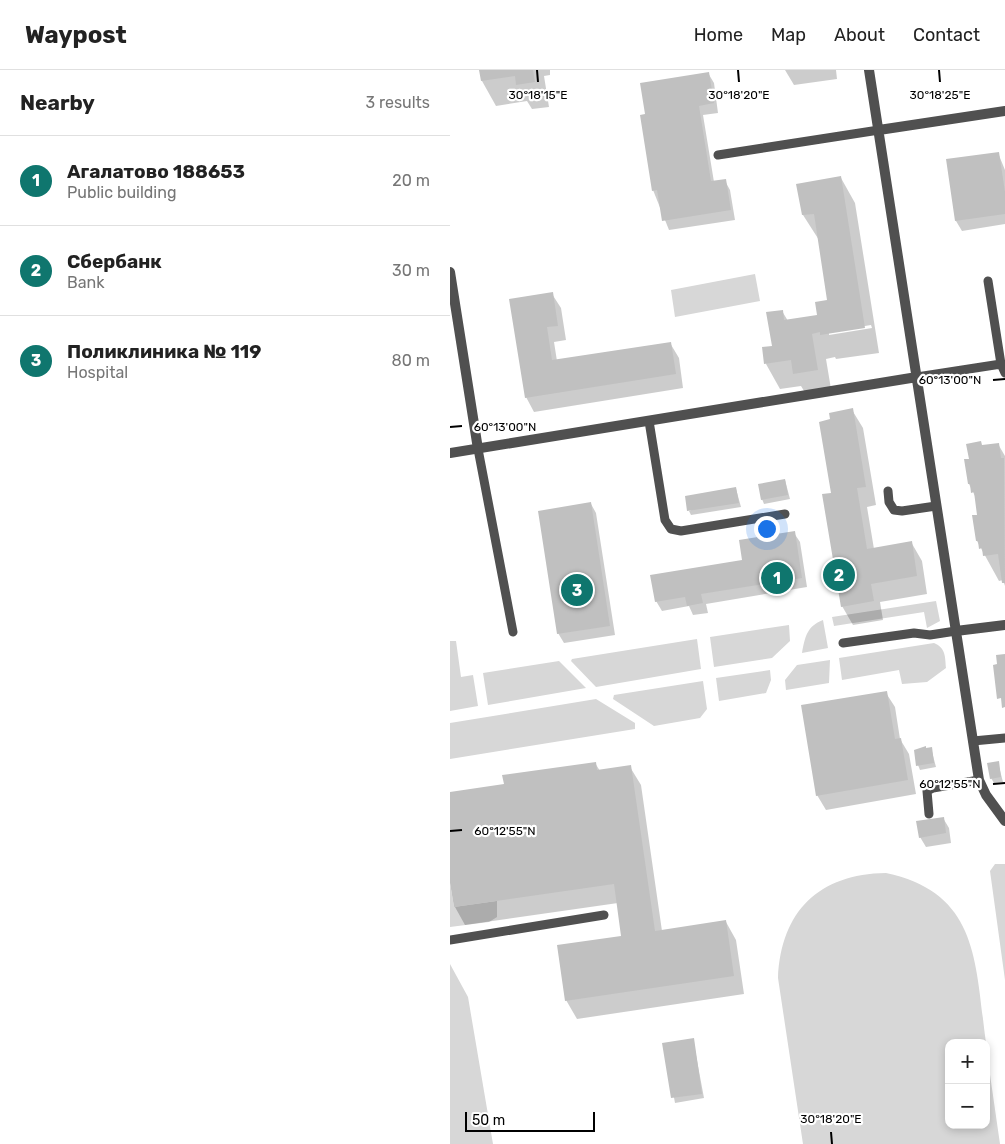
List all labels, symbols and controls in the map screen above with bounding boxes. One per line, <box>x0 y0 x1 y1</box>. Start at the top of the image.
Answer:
text: Waypost <box>25 21 127 49</box>
text: Home <box>694 24 743 46</box>
text: Map <box>771 24 806 46</box>
text: About <box>834 24 885 46</box>
text: Contact <box>913 24 980 46</box>
text: 30°18'15"E <box>509 88 567 102</box>
text: 30°18'20"E <box>708 88 770 102</box>
text: 30°18'25"E <box>910 88 970 102</box>
text: Nearby <box>20 90 95 115</box>
text: 3 results <box>365 93 430 112</box>
text: Агалатово 188653 <box>67 160 245 183</box>
text: 1 <box>32 171 40 190</box>
text: 20 m <box>392 171 430 190</box>
text: Public building <box>67 183 177 202</box>
text: Сбербанк <box>67 250 162 273</box>
text: 2 <box>31 261 41 280</box>
text: 30 m <box>392 261 430 280</box>
text: Bank <box>67 273 104 292</box>
text: Поликлиника № 119 <box>67 340 261 363</box>
text: 3 <box>31 351 41 370</box>
text: 80 m <box>392 351 430 370</box>
text: Hospital <box>67 363 128 382</box>
text: 60°13'00"N <box>919 373 981 387</box>
text: 60°13'00"N <box>474 420 536 434</box>
your location <box>754 516 780 542</box>
pin: 2 <box>823 556 855 594</box>
pin: 1 <box>761 559 793 597</box>
pin: 3 <box>561 571 593 609</box>
text: 60°12'55"N <box>919 777 981 791</box>
text: 60°12'55"N <box>474 824 536 838</box>
map controls <box>945 1039 990 1129</box>
button: + <box>945 1039 990 1084</box>
button: − <box>945 1084 990 1129</box>
scale bar <box>465 1109 595 1132</box>
text: 50 m <box>472 1112 505 1129</box>
text: 30°18'20"E <box>800 1112 862 1126</box>

